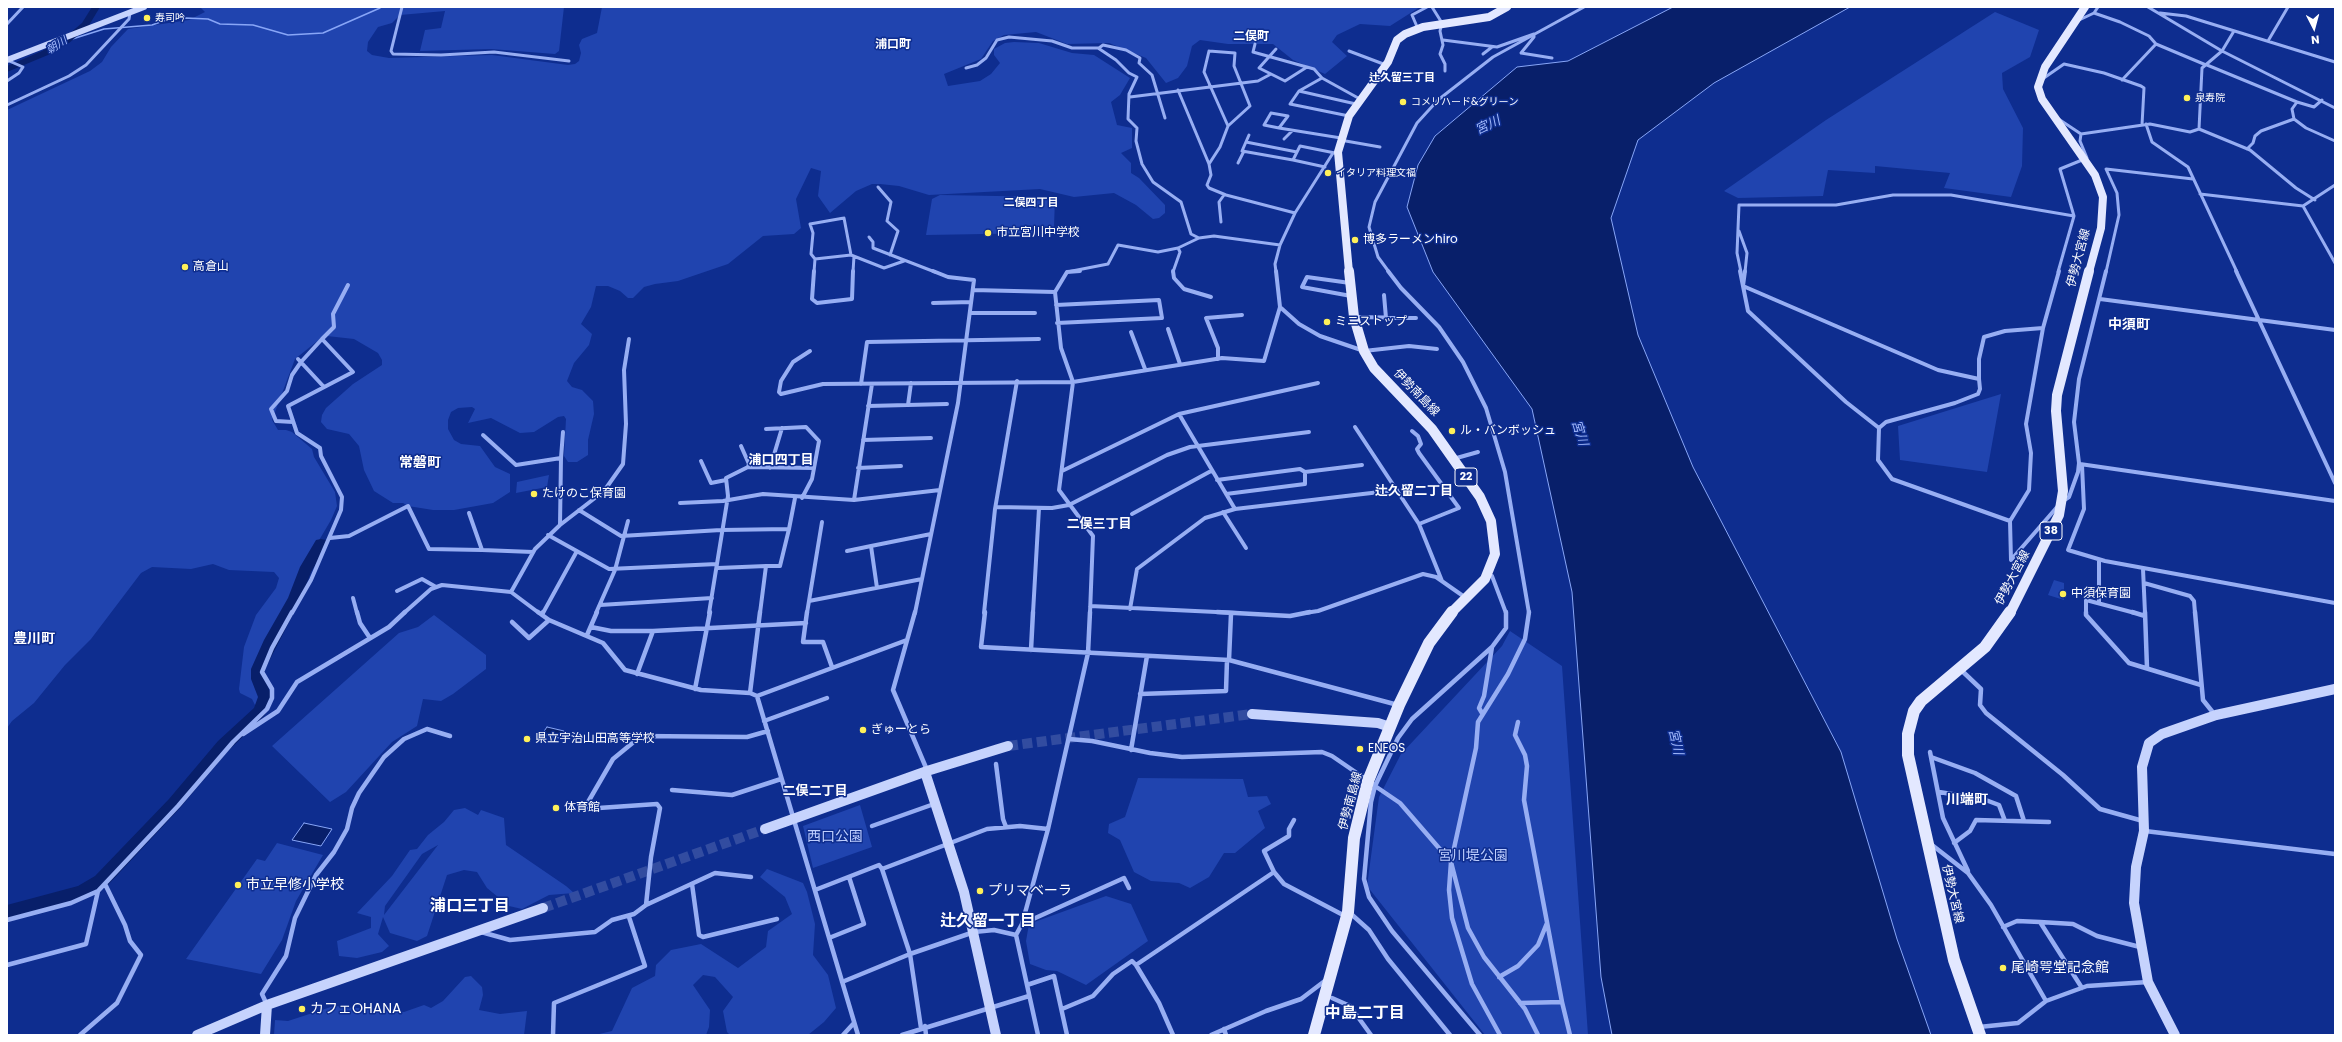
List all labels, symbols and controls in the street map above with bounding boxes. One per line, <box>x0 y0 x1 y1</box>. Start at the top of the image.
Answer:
north arrow <box>2294 8 2334 48</box>
place label: 寿司吟 <box>155 12 185 24</box>
marker: 寿司吟 <box>142 13 152 23</box>
district label: 二俣町 <box>1233 30 1269 44</box>
text: N <box>2310 32 2320 48</box>
water label: 朝川 <box>44 35 70 57</box>
district label: 浦口町 <box>875 38 911 52</box>
district label: 辻久留三丁目 <box>1369 71 1435 85</box>
place label: 泉寿院 <box>2195 92 2225 104</box>
marker: 泉寿院 <box>2182 93 2192 103</box>
place label: コメリハード&グリーン <box>1411 96 1518 108</box>
marker: コメリハード&グリーン <box>1398 97 1408 107</box>
water label: 宮川 <box>1473 113 1503 139</box>
place label: イタリア料理文福 <box>1336 167 1416 179</box>
marker: イタリア料理文福 <box>1323 168 1333 178</box>
district label: 二俣四丁目 <box>1004 196 1058 210</box>
place label: 市立宮川中学校 <box>996 226 1080 240</box>
street label: 伊勢大宮線 <box>2064 227 2094 289</box>
marker: 市立宮川中学校 <box>983 228 993 238</box>
place label: 博多ラーメンhiro <box>1363 233 1458 247</box>
marker: 博多ラーメンhiro <box>1350 235 1360 245</box>
place label: 高倉山 <box>193 260 229 274</box>
marker: 高倉山 <box>180 262 190 272</box>
place label: ミニストップ <box>1335 315 1407 329</box>
marker: ミニストップ <box>1322 317 1332 327</box>
district label: 中須町 <box>2108 317 2150 333</box>
street label: 伊勢南島線 <box>1390 366 1442 420</box>
water label: 宮川 <box>1568 418 1590 448</box>
place label: ル・バンボッシュ <box>1460 424 1556 438</box>
marker: ル・バンボッシュ <box>1447 426 1457 436</box>
district label: 浦口四丁目 <box>749 453 813 469</box>
district label: 常磐町 <box>399 455 441 471</box>
road number: 22 <box>1455 468 1477 486</box>
district label: 辻久留二丁目 <box>1375 484 1453 500</box>
place label: たけのこ保育園 <box>542 487 626 501</box>
marker: たけのこ保育園 <box>529 489 539 499</box>
district label: 二俣三丁目 <box>1067 517 1131 533</box>
road number: 38 <box>2040 522 2062 540</box>
street label: 伊勢大宮線 <box>1993 548 2033 608</box>
place label: 中須保育園 <box>2071 587 2131 601</box>
marker: 中須保育園 <box>2058 589 2068 599</box>
district label: 豊川町 <box>13 631 55 647</box>
place label: ぎゅーとら <box>871 723 931 737</box>
marker: ぎゅーとら <box>858 725 868 735</box>
water label: 宮川 <box>1664 728 1686 756</box>
place label: 県立宇治山田高等学校 <box>535 732 655 746</box>
marker: 県立宇治山田高等学校 <box>522 734 532 744</box>
place label: ENEOS <box>1368 742 1405 756</box>
marker: ENEOS <box>1355 744 1365 754</box>
street label: 伊勢南島線 <box>1336 770 1366 832</box>
district label: 二俣二丁目 <box>783 784 847 800</box>
district label: 川端町 <box>1946 792 1988 808</box>
place label: 体育館 <box>564 801 600 815</box>
marker: 体育館 <box>551 803 561 813</box>
park label: 西口公園 <box>807 829 863 845</box>
park label: 宮川堤公園 <box>1438 848 1508 864</box>
street label: 伊勢大宮線 <box>1938 863 1966 925</box>
place label: 市立早修小学校 <box>246 877 344 893</box>
marker: 市立早修小学校 <box>233 880 243 890</box>
place label: プリマベーラ <box>988 883 1072 899</box>
marker: プリマベーラ <box>975 886 985 896</box>
district label: 浦口三丁目 <box>430 897 510 917</box>
district label: 辻久留一丁目 <box>940 912 1036 932</box>
place label: 尾崎咢堂記念館 <box>2011 960 2109 976</box>
marker: 尾崎咢堂記念館 <box>1998 963 2008 973</box>
place label: カフェOHANA <box>310 1001 401 1017</box>
marker: カフェOHANA <box>297 1004 307 1014</box>
district label: 中島二丁目 <box>1325 1004 1405 1024</box>

